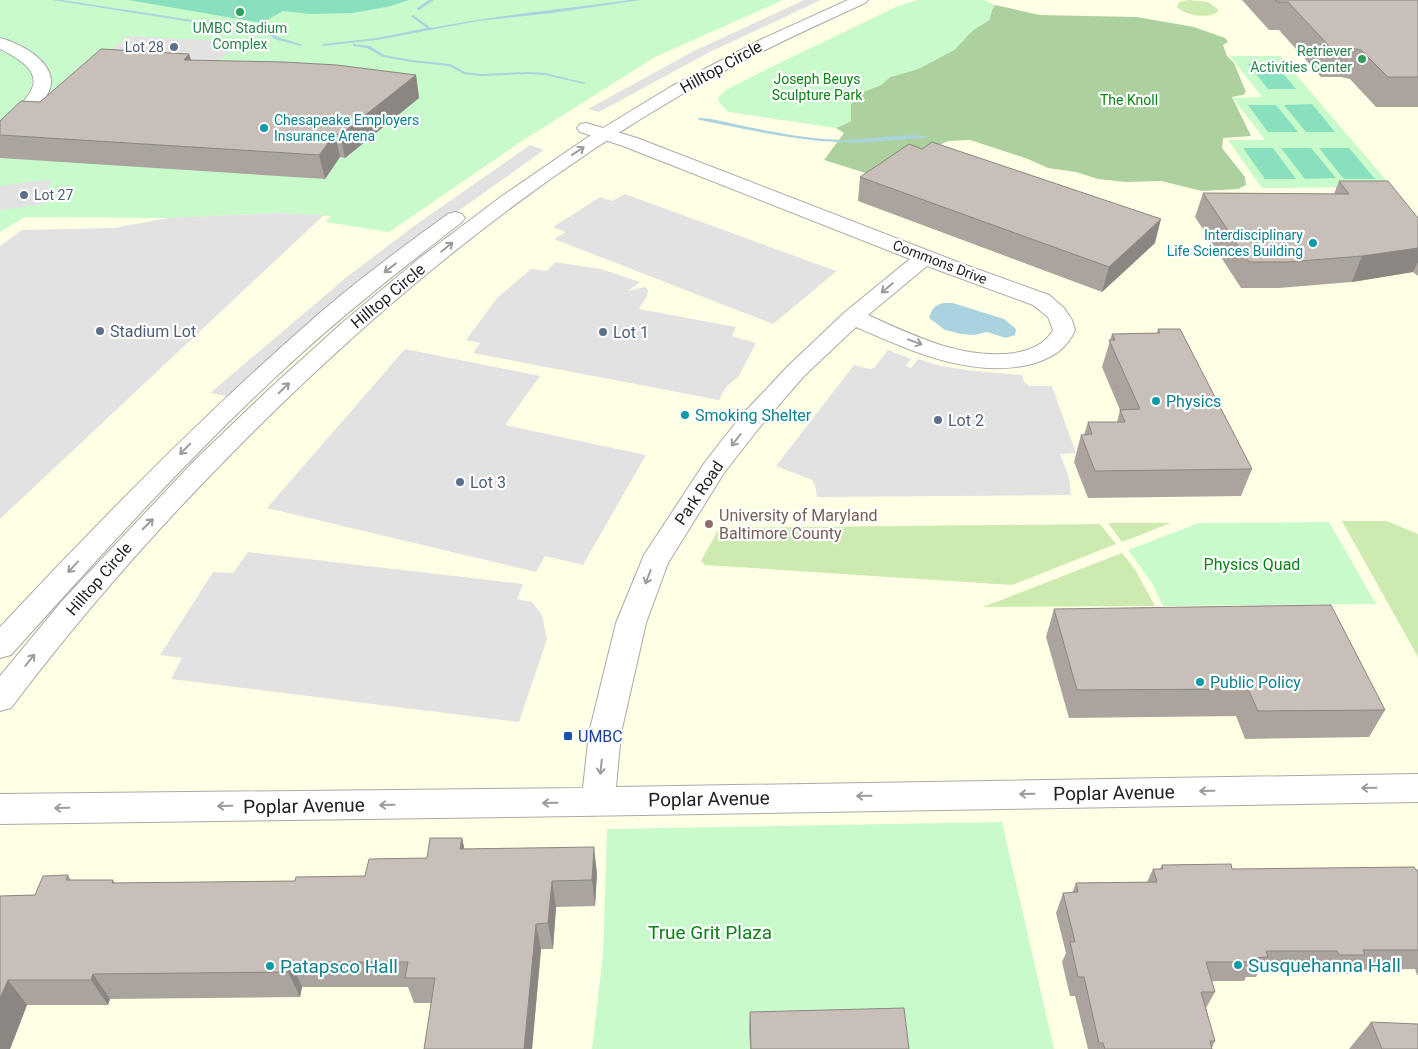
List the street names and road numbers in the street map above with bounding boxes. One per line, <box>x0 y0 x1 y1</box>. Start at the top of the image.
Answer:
street label: Hilltop Circle <box>677 37 765 97</box>
street label: Commons Drive <box>891 237 989 287</box>
street label: Hilltop Circle <box>347 260 429 332</box>
street label: Park Road <box>671 457 727 529</box>
street label: Hilltop Circle <box>62 539 136 619</box>
street label: Poplar Avenue <box>1053 780 1175 806</box>
street label: Poplar Avenue <box>648 786 770 812</box>
street label: Poplar Avenue <box>243 793 365 819</box>

